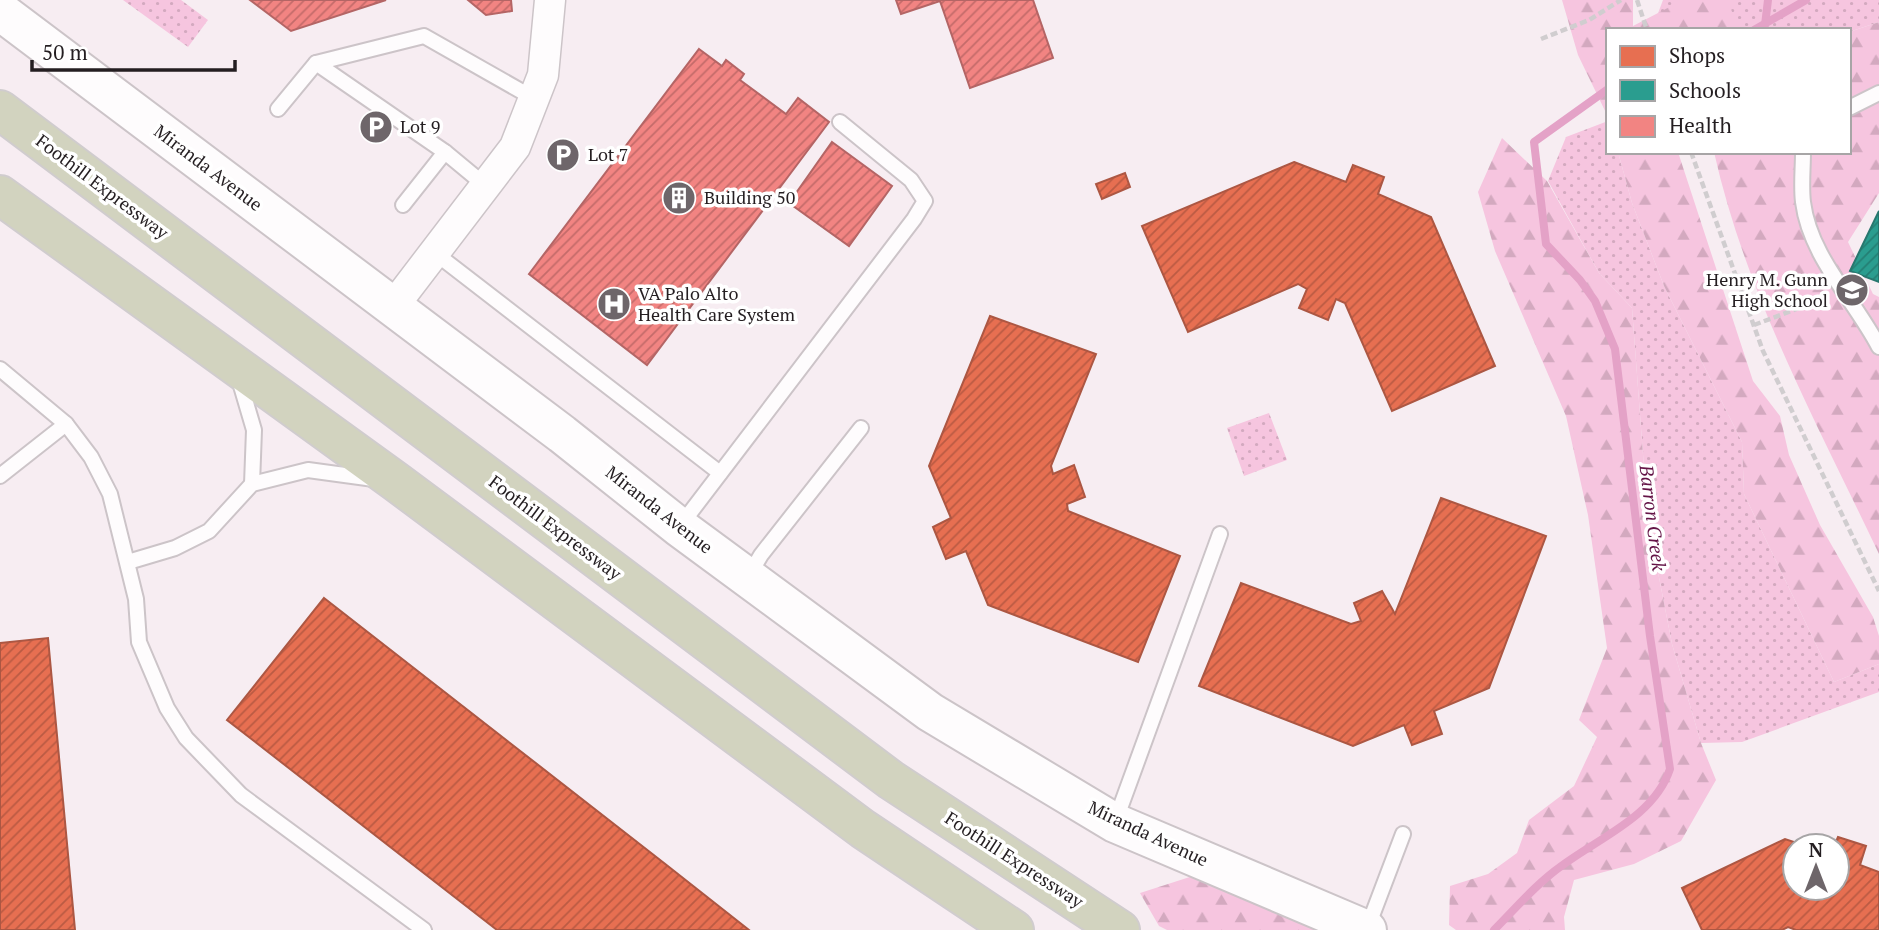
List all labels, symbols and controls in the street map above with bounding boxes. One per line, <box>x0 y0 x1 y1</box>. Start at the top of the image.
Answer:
scale bar <box>32 28 234 72</box>
legend <box>1606 28 1851 154</box>
text: 50 m <box>42 38 88 66</box>
text: Shops <box>1669 41 1725 69</box>
text: Schools <box>1669 76 1741 104</box>
parking icon: Lot 9 <box>357 108 395 146</box>
text: Health <box>1669 111 1732 139</box>
place label: Lot 9 <box>400 114 440 138</box>
street label: Miranda Avenue <box>150 119 268 216</box>
street label: Foothill Expressway <box>31 128 175 245</box>
parking icon: Lot 7 <box>544 136 582 174</box>
place label: Lot 7 <box>588 142 628 166</box>
building icon: Building 50 <box>660 179 698 217</box>
place label: Building 50 <box>704 185 795 209</box>
place label: Henry M. Gunn High School <box>1706 267 1828 312</box>
school or university icon: Henry M. Gunn High School <box>1833 271 1871 309</box>
place label: VA Palo Alto Health Care System <box>638 281 796 326</box>
hospital icon: VA Palo Alto Health Care System <box>595 285 633 323</box>
street label: Miranda Avenue <box>601 460 718 559</box>
water label: Barron Creek <box>1634 462 1673 573</box>
street label: Foothill Expressway <box>484 469 628 586</box>
street label: Miranda Avenue <box>1085 795 1212 871</box>
street label: Foothill Expressway <box>941 805 1089 913</box>
north arrow <box>1781 832 1851 902</box>
text: N <box>1809 837 1824 862</box>

